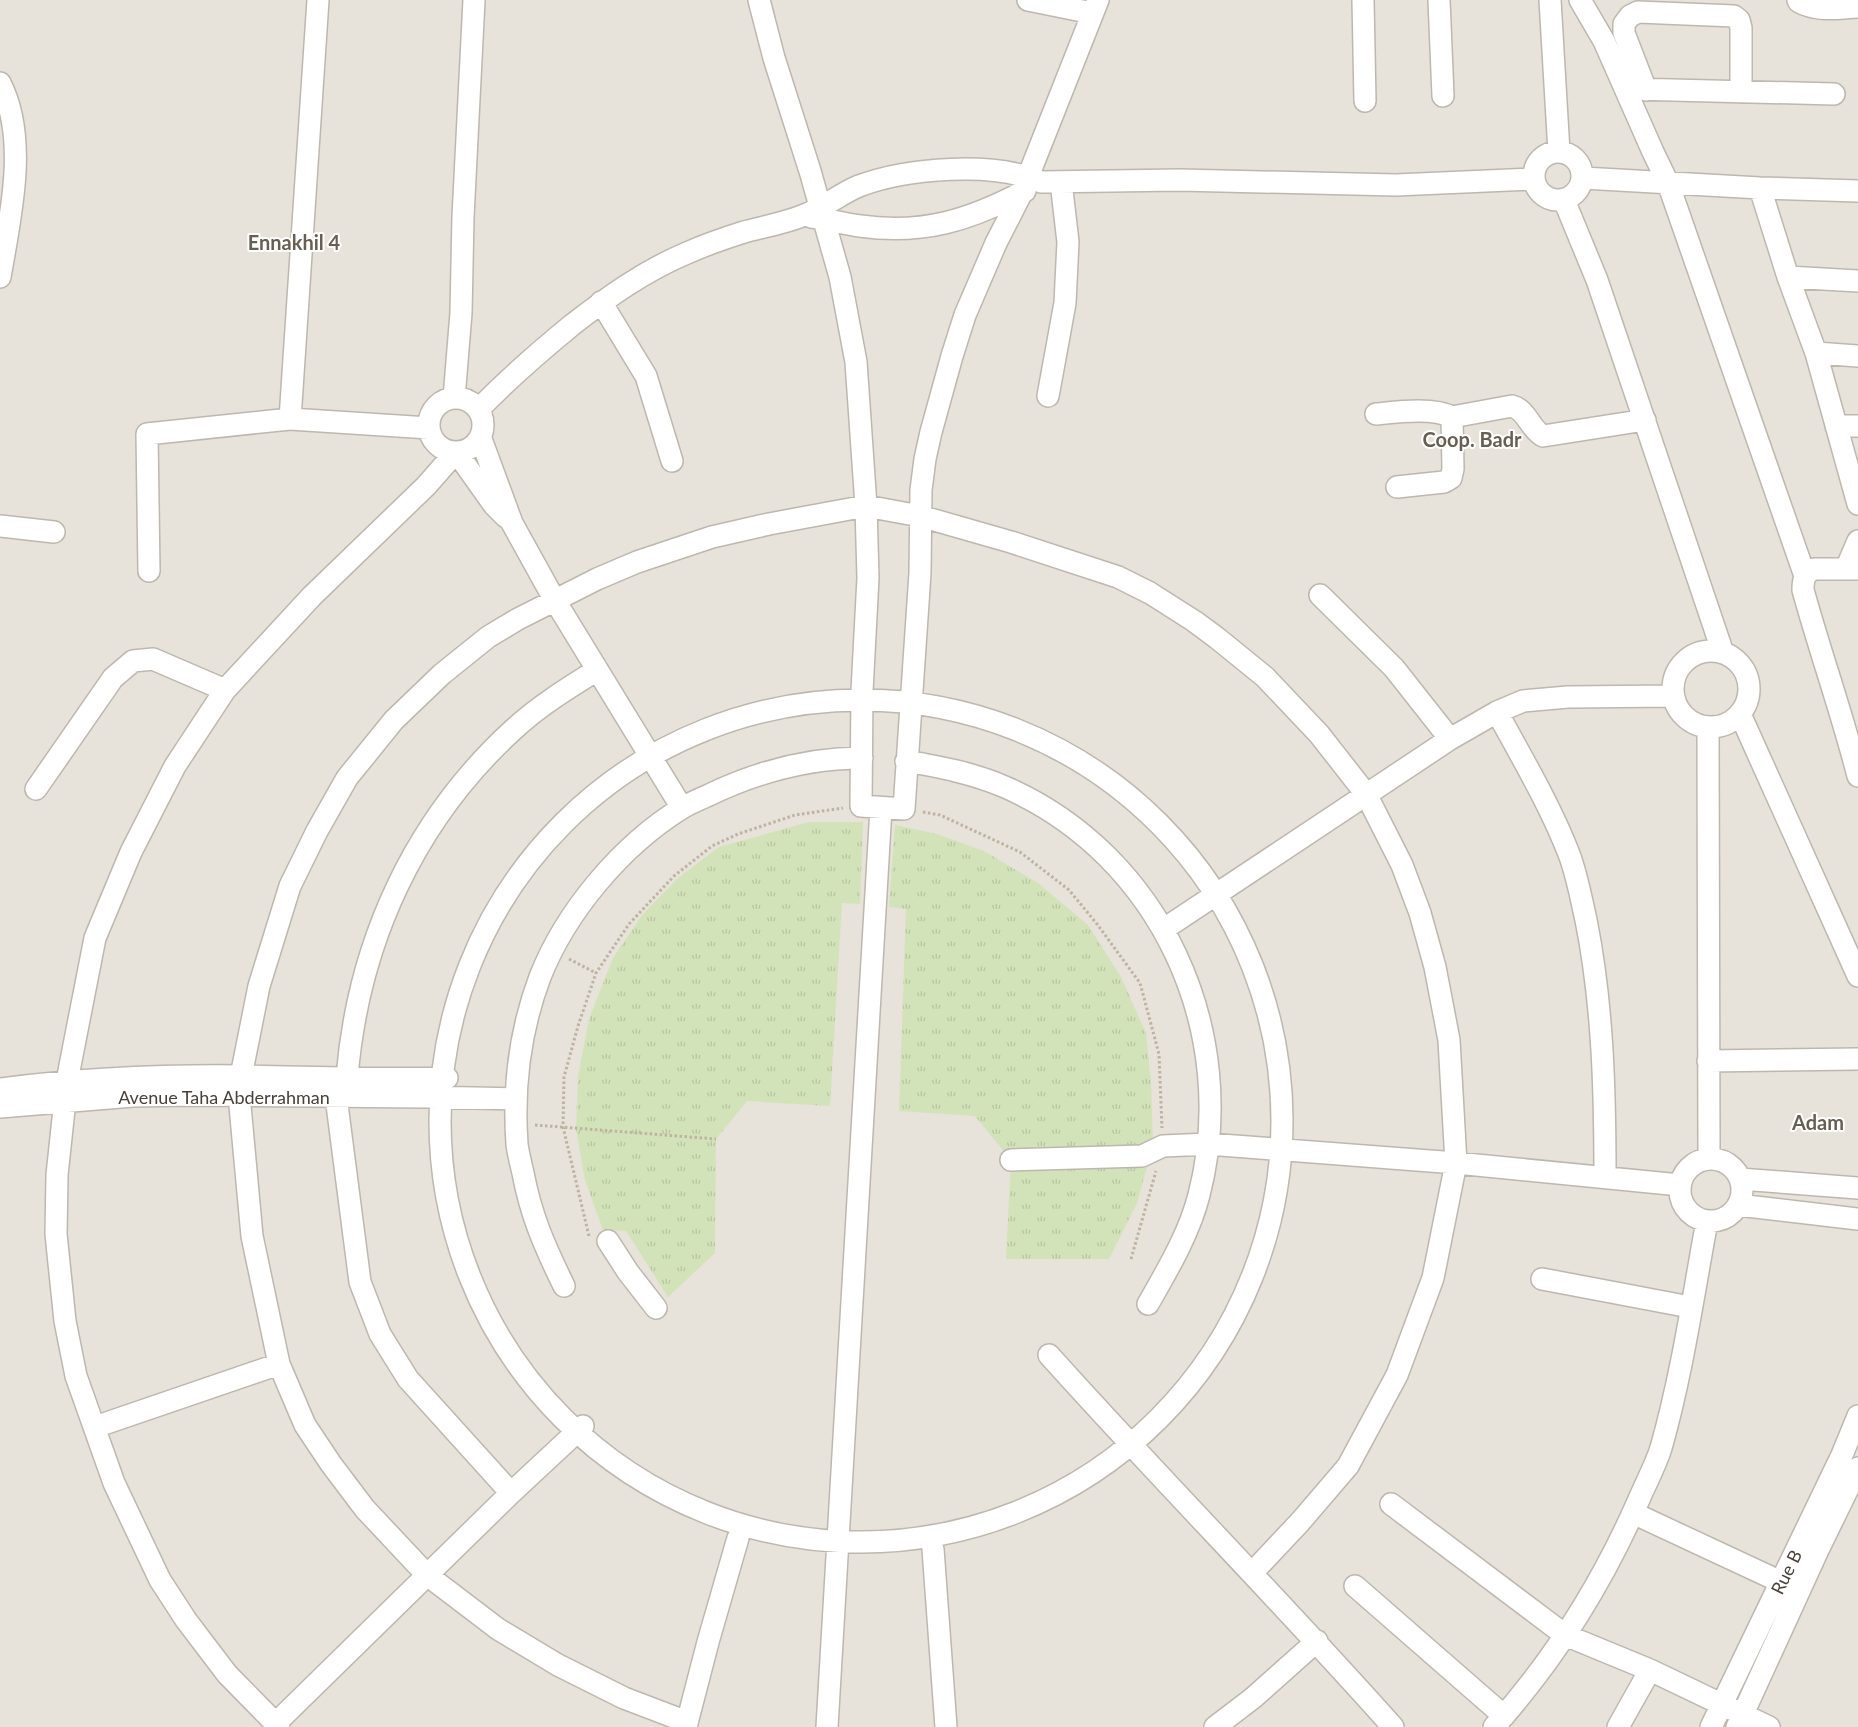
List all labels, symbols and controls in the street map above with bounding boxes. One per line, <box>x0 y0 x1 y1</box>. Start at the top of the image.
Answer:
district label: Ennakhil 4 <box>248 230 341 254</box>
district label: Coop. Badr <box>1423 427 1522 451</box>
street label: Avenue Taha Abderrahman <box>118 1086 330 1108</box>
district label: Adam <box>1791 1110 1844 1134</box>
street label: Rue B <box>1766 1546 1806 1598</box>

